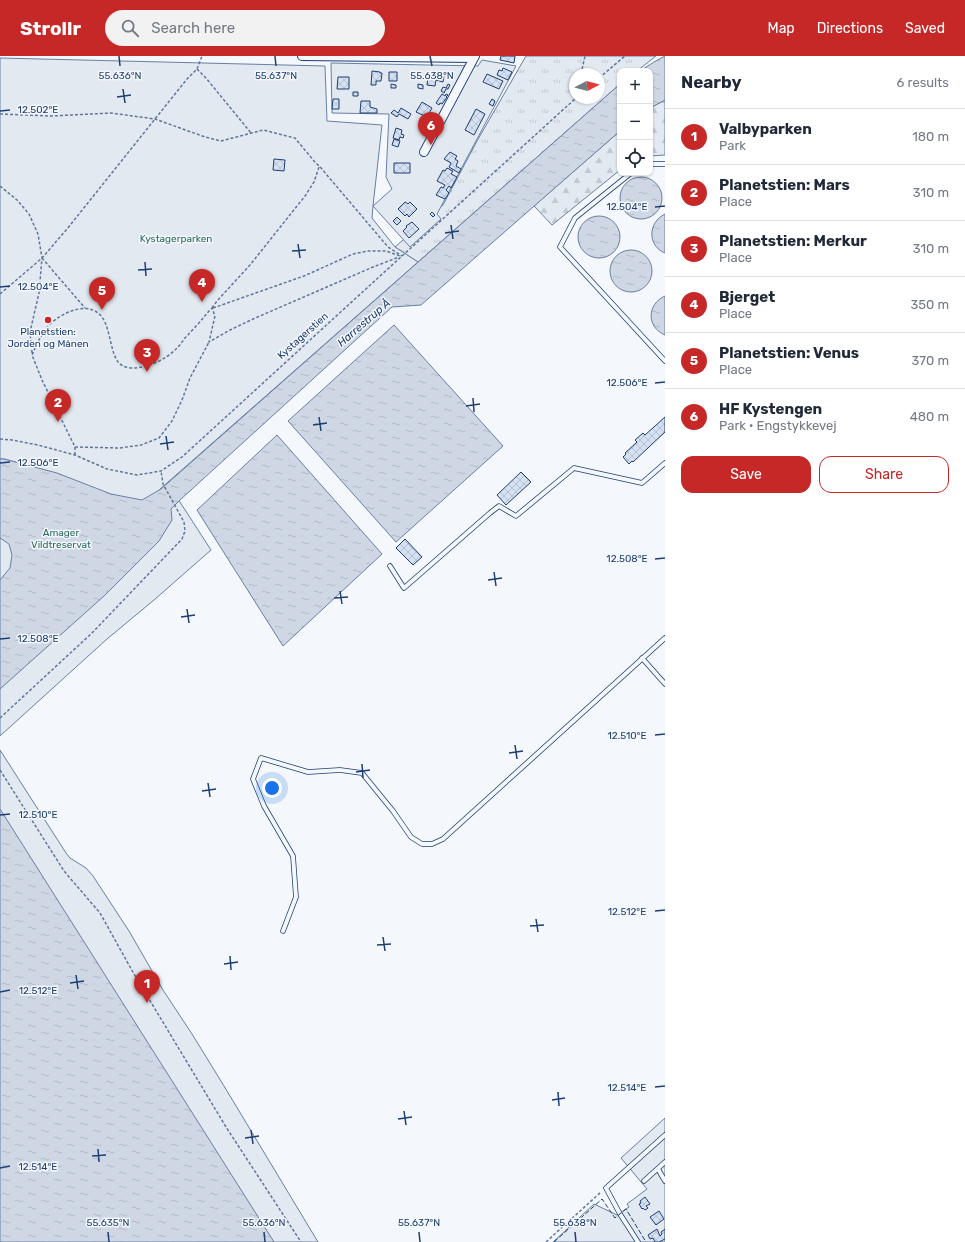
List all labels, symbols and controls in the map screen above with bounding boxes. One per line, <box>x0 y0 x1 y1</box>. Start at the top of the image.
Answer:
search box <box>105 10 385 46</box>
text: Strollr <box>20 17 81 40</box>
icon: search <box>119 17 141 39</box>
text: Search here <box>151 19 235 37</box>
text: Map <box>768 20 795 37</box>
text: Directions <box>817 20 883 37</box>
text: Saved <box>905 20 945 37</box>
north arrow <box>569 68 605 104</box>
map controls <box>617 68 653 176</box>
button: + <box>617 68 653 104</box>
text: 55.636°N <box>98 70 142 82</box>
text: 55.637°N <box>255 70 297 82</box>
text: 55.638°N <box>410 70 454 82</box>
text: Nearby <box>681 72 742 92</box>
text: 6 results <box>897 75 949 90</box>
text: 12.502°E <box>18 104 58 116</box>
button: − <box>617 104 653 140</box>
pin: 6 <box>418 112 444 145</box>
text: Valbyparken <box>719 120 812 138</box>
text: 1 <box>691 129 697 144</box>
text: 180 m <box>912 129 949 144</box>
text: Park <box>719 138 746 153</box>
button: locate <box>617 140 653 176</box>
text: Planetstien: Mars <box>719 176 850 194</box>
text: 2 <box>690 185 698 200</box>
text: 310 m <box>913 185 949 200</box>
text: Place <box>719 194 752 209</box>
text: 12.504°E <box>606 201 648 213</box>
text: Planetstien: Merkur <box>719 232 867 250</box>
park label: Kystagerparken <box>140 233 212 245</box>
text: 3 <box>690 241 698 256</box>
text: 310 m <box>913 241 949 256</box>
text: Place <box>719 250 752 265</box>
pin: 4 <box>189 269 215 302</box>
pin: 5 <box>89 277 115 310</box>
text: 12.504°E <box>17 281 59 293</box>
text: Bjerget <box>719 288 775 306</box>
water label: Harrestrup Å <box>335 297 393 349</box>
text: 4 <box>690 297 698 312</box>
text: 350 m <box>910 297 949 312</box>
text: Place <box>719 306 752 321</box>
street label: Kystagerstien <box>275 310 331 362</box>
marker: Planetstien: Jorden og Månen <box>43 315 53 325</box>
place label: Planetstien: Jorden og Månen <box>7 326 89 350</box>
pin: 3 <box>134 339 160 372</box>
text: Planetstien: Venus <box>719 344 859 362</box>
text: 5 <box>690 353 698 368</box>
text: 370 m <box>912 353 949 368</box>
text: Place <box>719 362 752 377</box>
text: 12.506°E <box>607 377 647 389</box>
pin: 2 <box>45 389 71 422</box>
text: HF Kystengen <box>719 400 822 418</box>
text: 6 <box>690 409 698 424</box>
text: 480 m <box>910 409 949 424</box>
text: Park · Engstykkevej <box>719 418 837 433</box>
button: Save <box>681 456 811 493</box>
button: Share <box>819 456 949 493</box>
text: 12.506°E <box>18 457 58 469</box>
park label: Amager Vildtreservat <box>31 527 91 551</box>
text: 12.508°E <box>606 553 648 565</box>
text: 12.508°E <box>17 633 59 645</box>
text: 12.510°E <box>607 730 647 742</box>
your location <box>262 778 282 798</box>
text: 12.510°E <box>18 809 58 821</box>
text: 12.512°E <box>608 906 646 918</box>
pin: 1 <box>134 970 160 1003</box>
text: 12.512°E <box>19 985 57 997</box>
text: 12.514°E <box>608 1082 646 1094</box>
text: 12.514°E <box>19 1161 57 1173</box>
text: 55.635°N <box>86 1217 130 1229</box>
text: 55.636°N <box>242 1217 286 1229</box>
text: 55.637°N <box>398 1217 440 1229</box>
text: 55.638°N <box>553 1217 597 1229</box>

